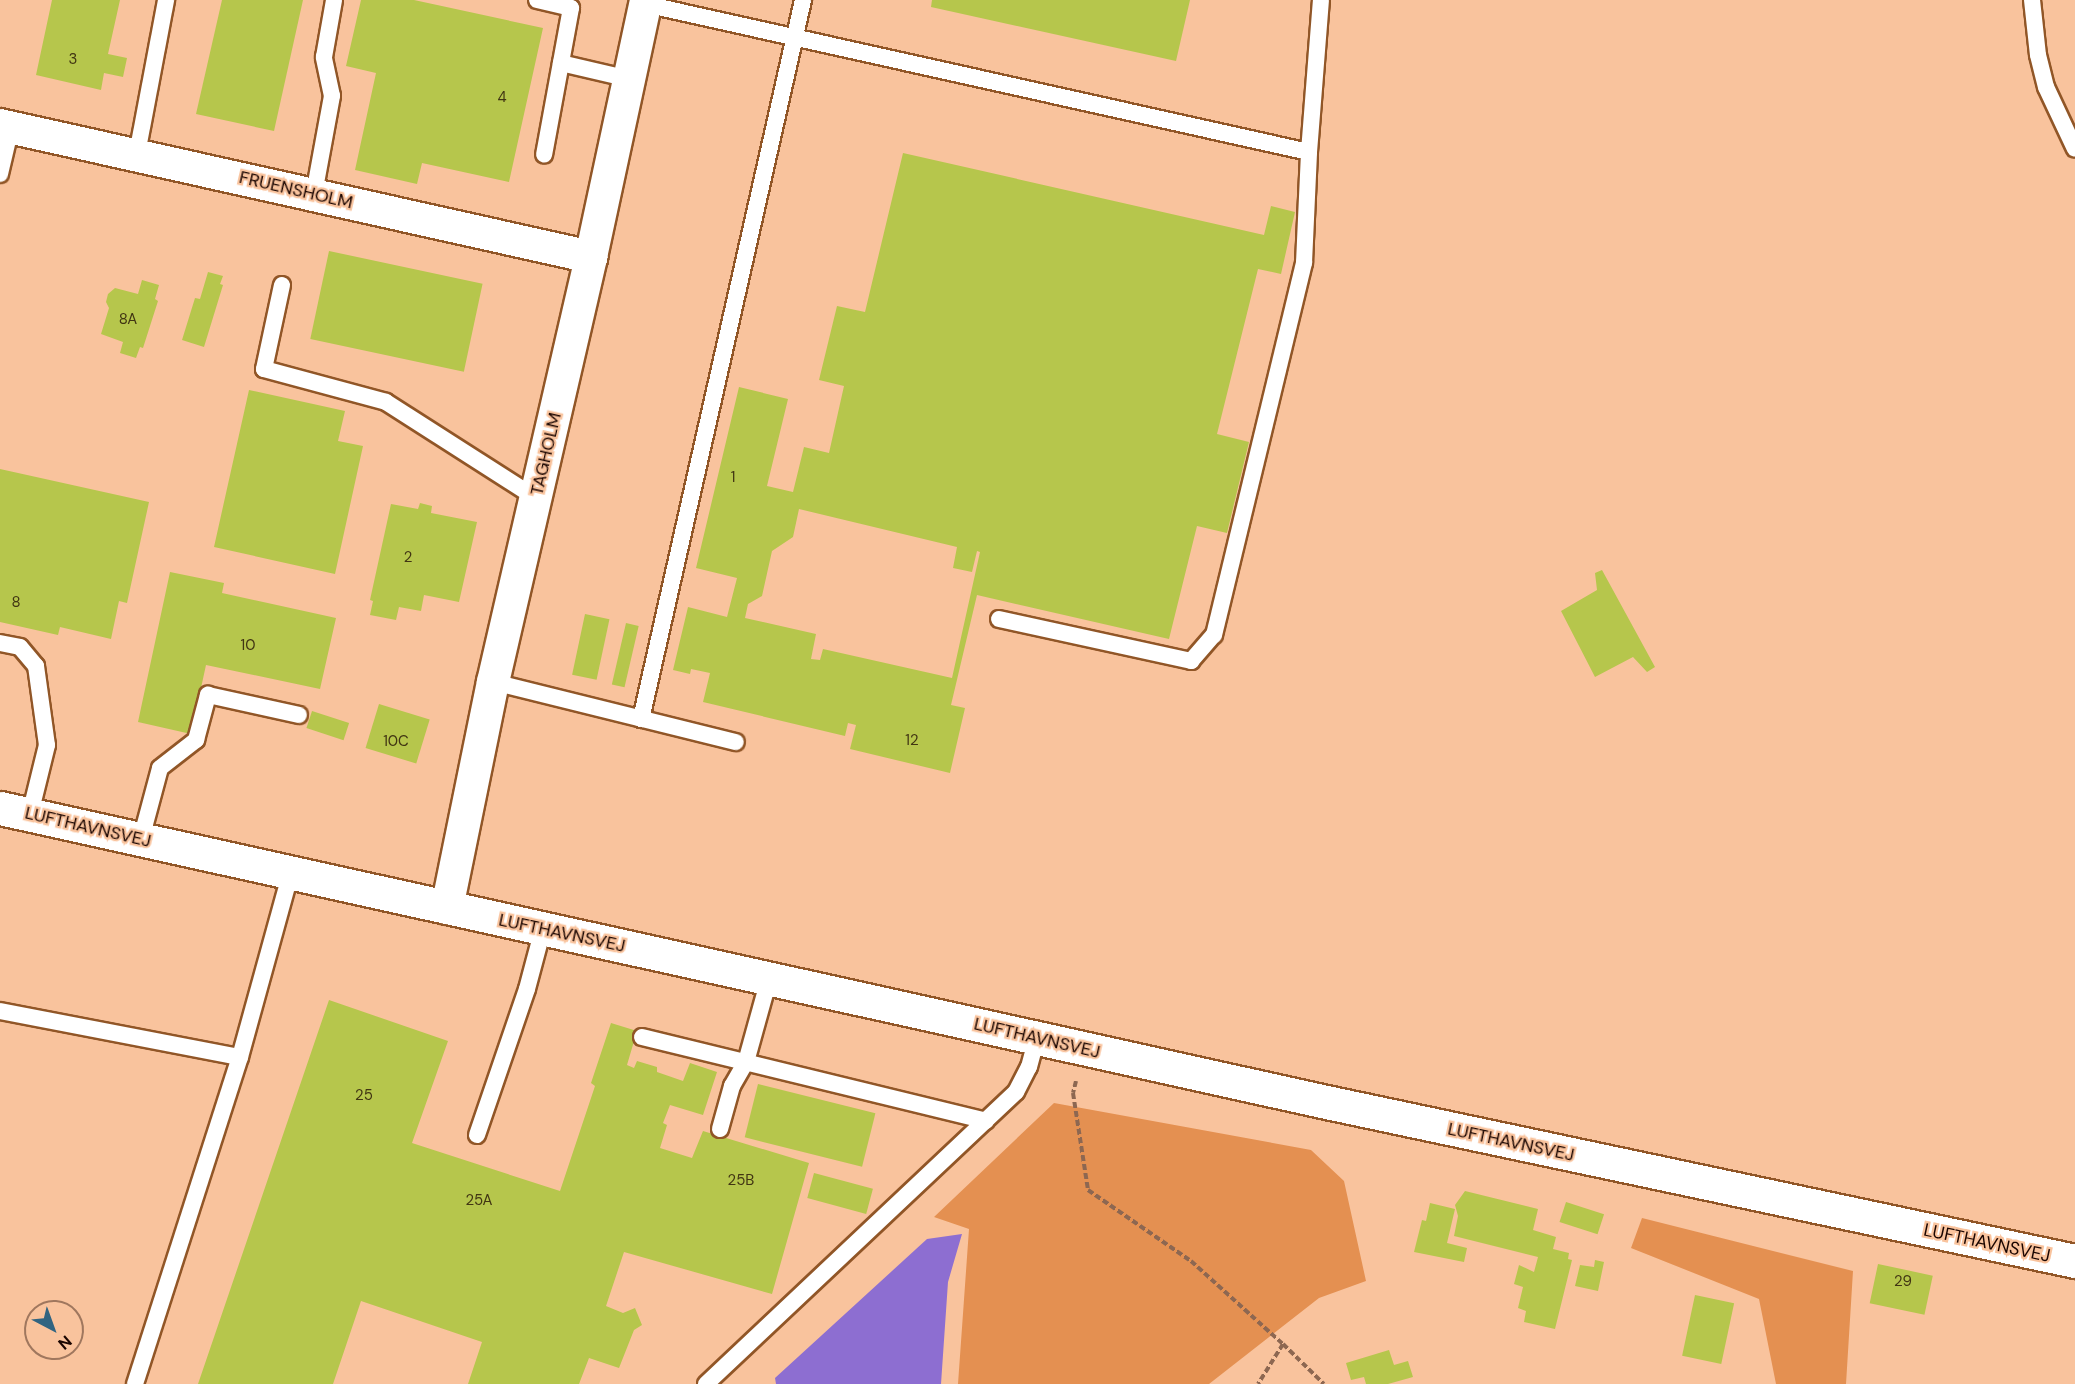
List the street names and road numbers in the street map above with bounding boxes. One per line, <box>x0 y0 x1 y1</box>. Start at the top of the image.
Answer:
street label: FRUENSHOLM <box>237 166 355 214</box>
street label: TAGHOLM <box>526 410 566 498</box>
street label: LUFTHAVNSVEJ <box>23 802 153 852</box>
street label: LUFTHAVNSVEJ <box>497 909 627 957</box>
street label: LUFTHAVNSVEJ <box>972 1013 1102 1063</box>
street label: LUFTHAVNSVEJ <box>1446 1118 1576 1166</box>
street label: LUFTHAVNSVEJ <box>1922 1219 2052 1267</box>

